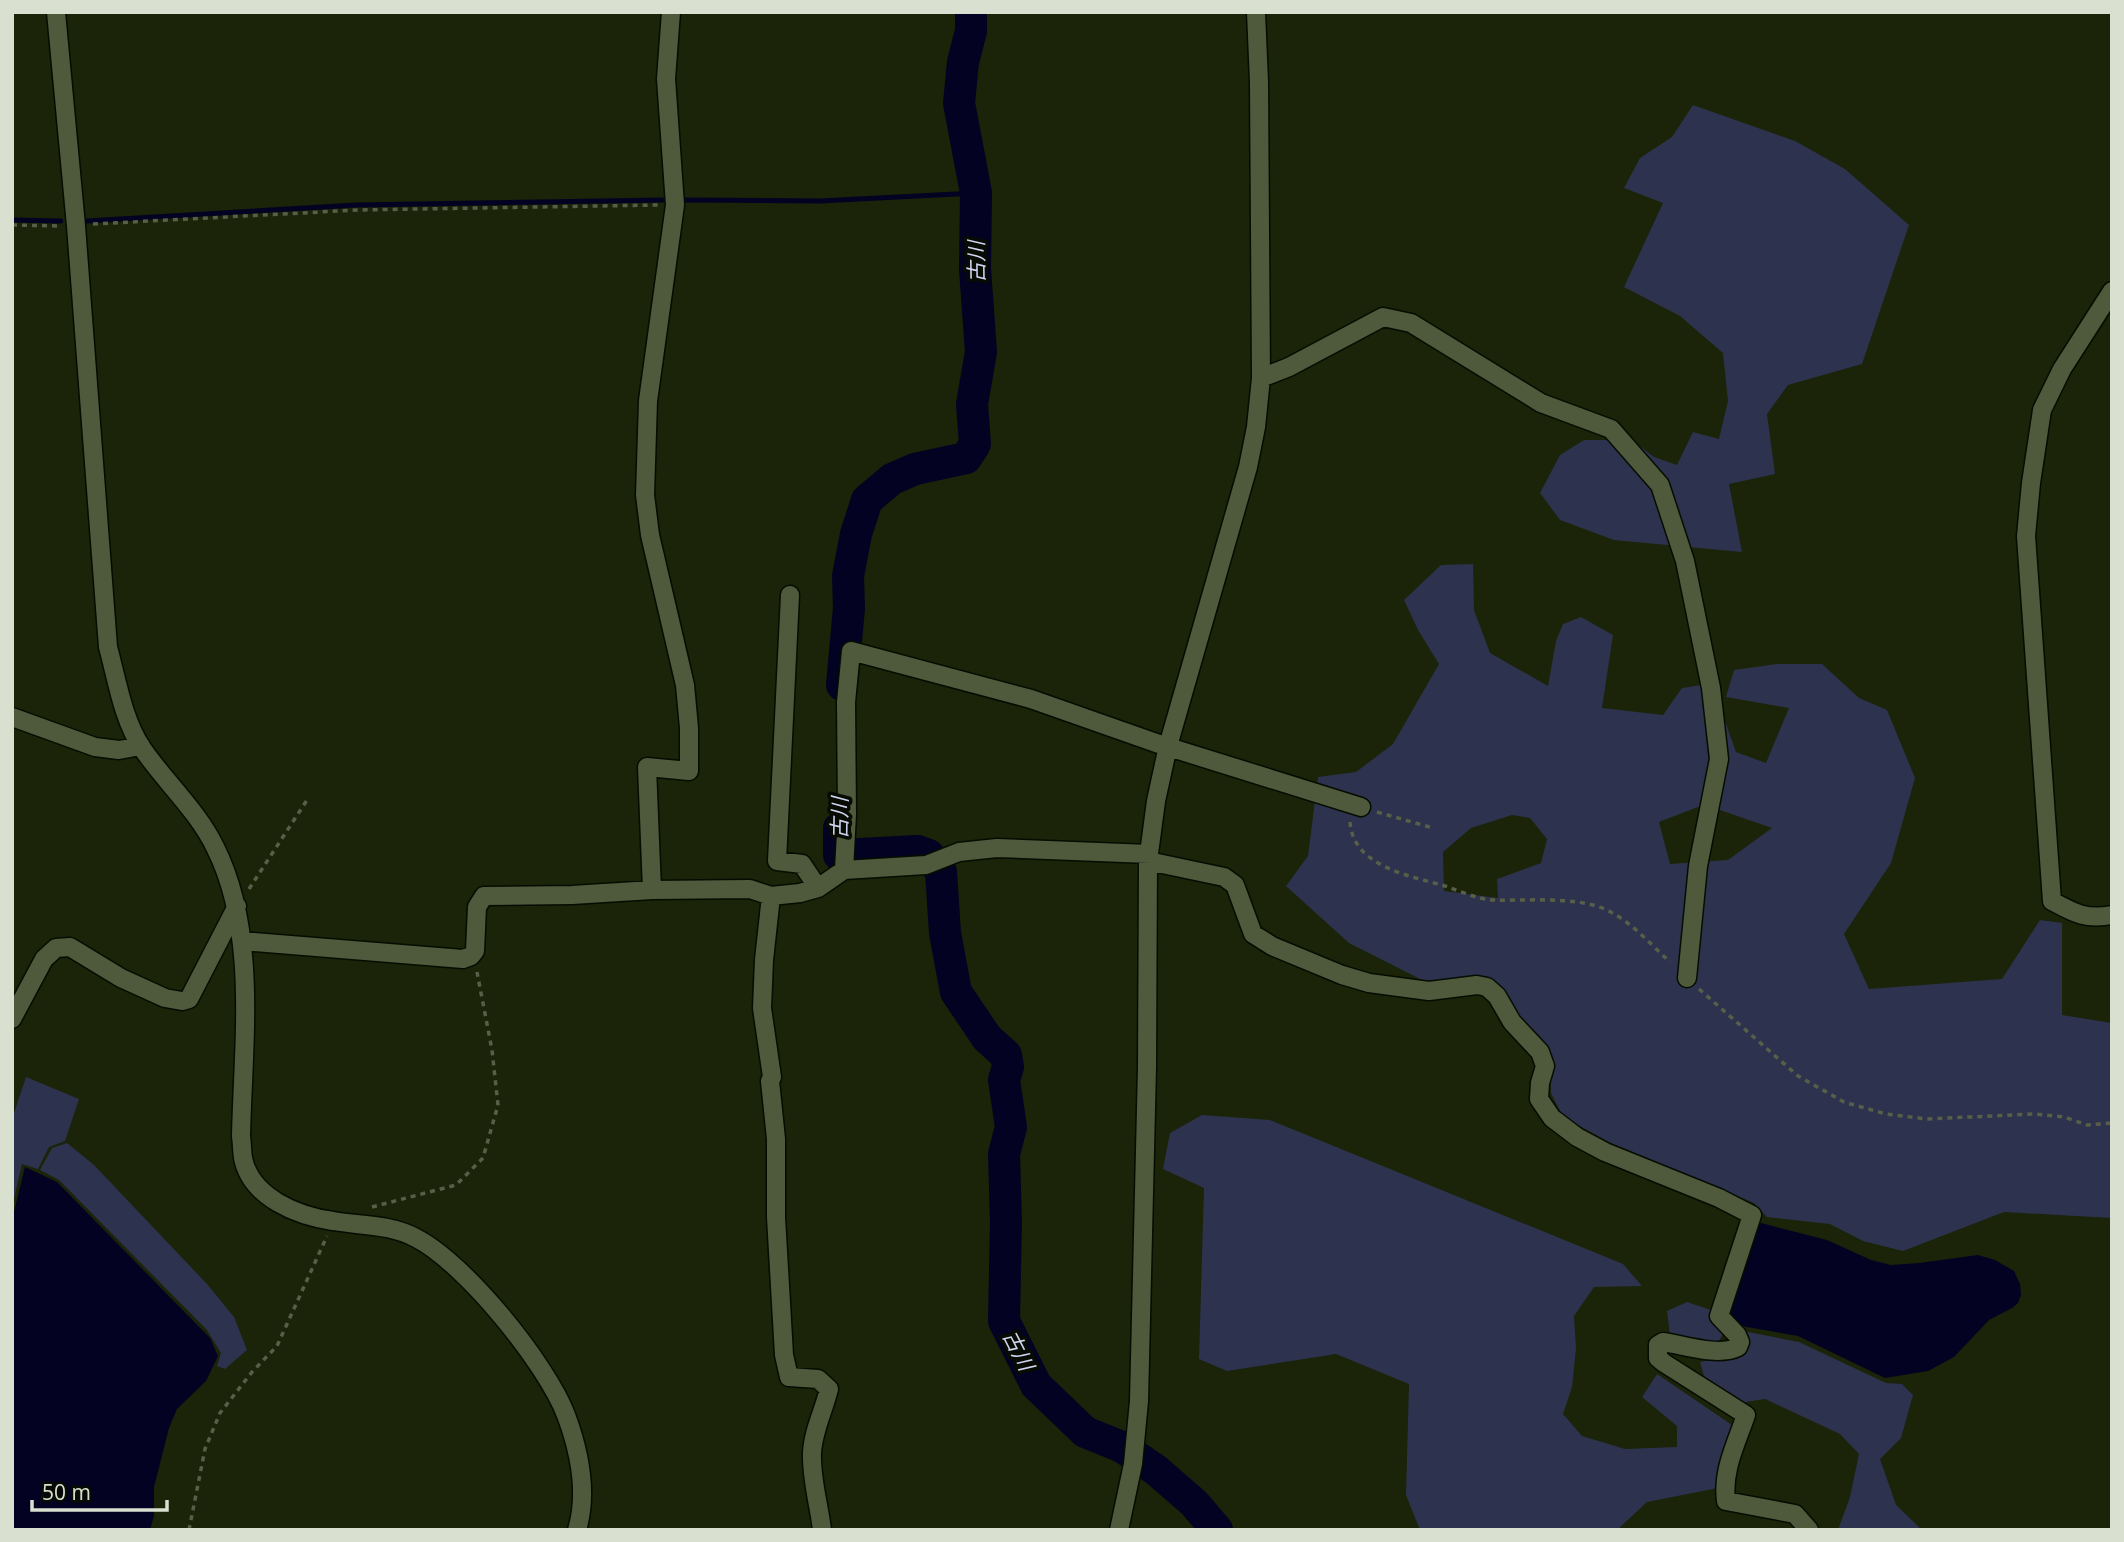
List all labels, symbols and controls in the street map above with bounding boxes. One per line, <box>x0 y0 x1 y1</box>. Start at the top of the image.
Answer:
water label: 古川 <box>962 239 990 283</box>
water label: 古川 <box>825 795 853 839</box>
water label: 古川 <box>997 1325 1042 1377</box>
scale bar <box>32 1468 166 1512</box>
text: 50 m <box>42 1478 91 1506</box>

